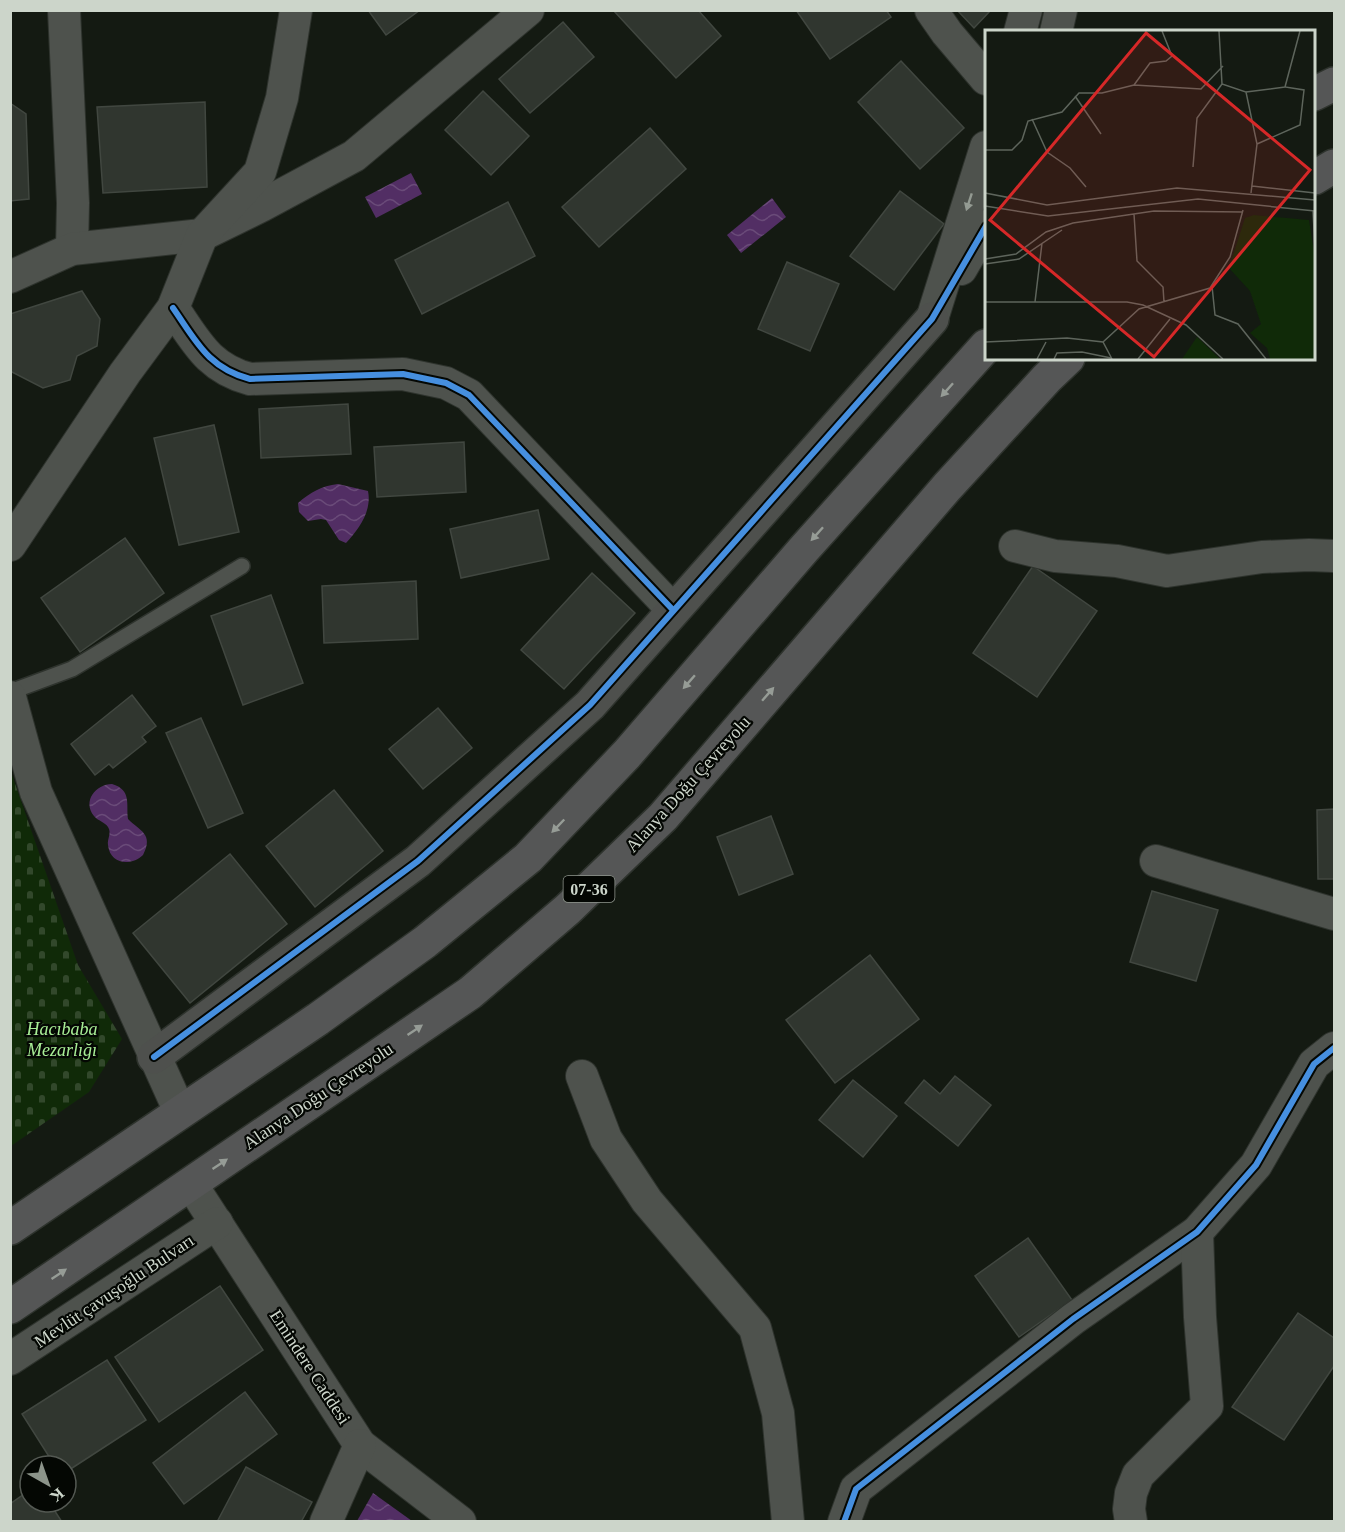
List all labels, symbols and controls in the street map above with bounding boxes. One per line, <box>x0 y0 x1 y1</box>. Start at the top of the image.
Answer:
inset map <box>985 30 1315 360</box>
one-way arrow <box>964 193 973 211</box>
one-way arrow <box>940 382 954 397</box>
one-way arrow <box>810 527 824 542</box>
one-way arrow <box>683 674 696 690</box>
one-way arrow <box>761 687 774 702</box>
street label: Alanya Doğu Çevreyolu <box>622 712 754 856</box>
one-way arrow <box>552 819 566 833</box>
road number: 07-36 <box>564 876 614 902</box>
park label: Hacıbaba Mezarlığı <box>26 1019 98 1060</box>
one-way arrow <box>407 1024 423 1036</box>
street label: Alanya Doğu Çevreyolu <box>239 1039 397 1153</box>
one-way arrow <box>211 1158 227 1170</box>
street label: Mevlüt çavuşoğlu Bulvarı <box>30 1230 198 1352</box>
one-way arrow <box>50 1268 66 1280</box>
street label: Emindere Caddesi <box>266 1306 354 1428</box>
north arrow <box>18 1454 78 1514</box>
text: K <box>47 1485 68 1506</box>

